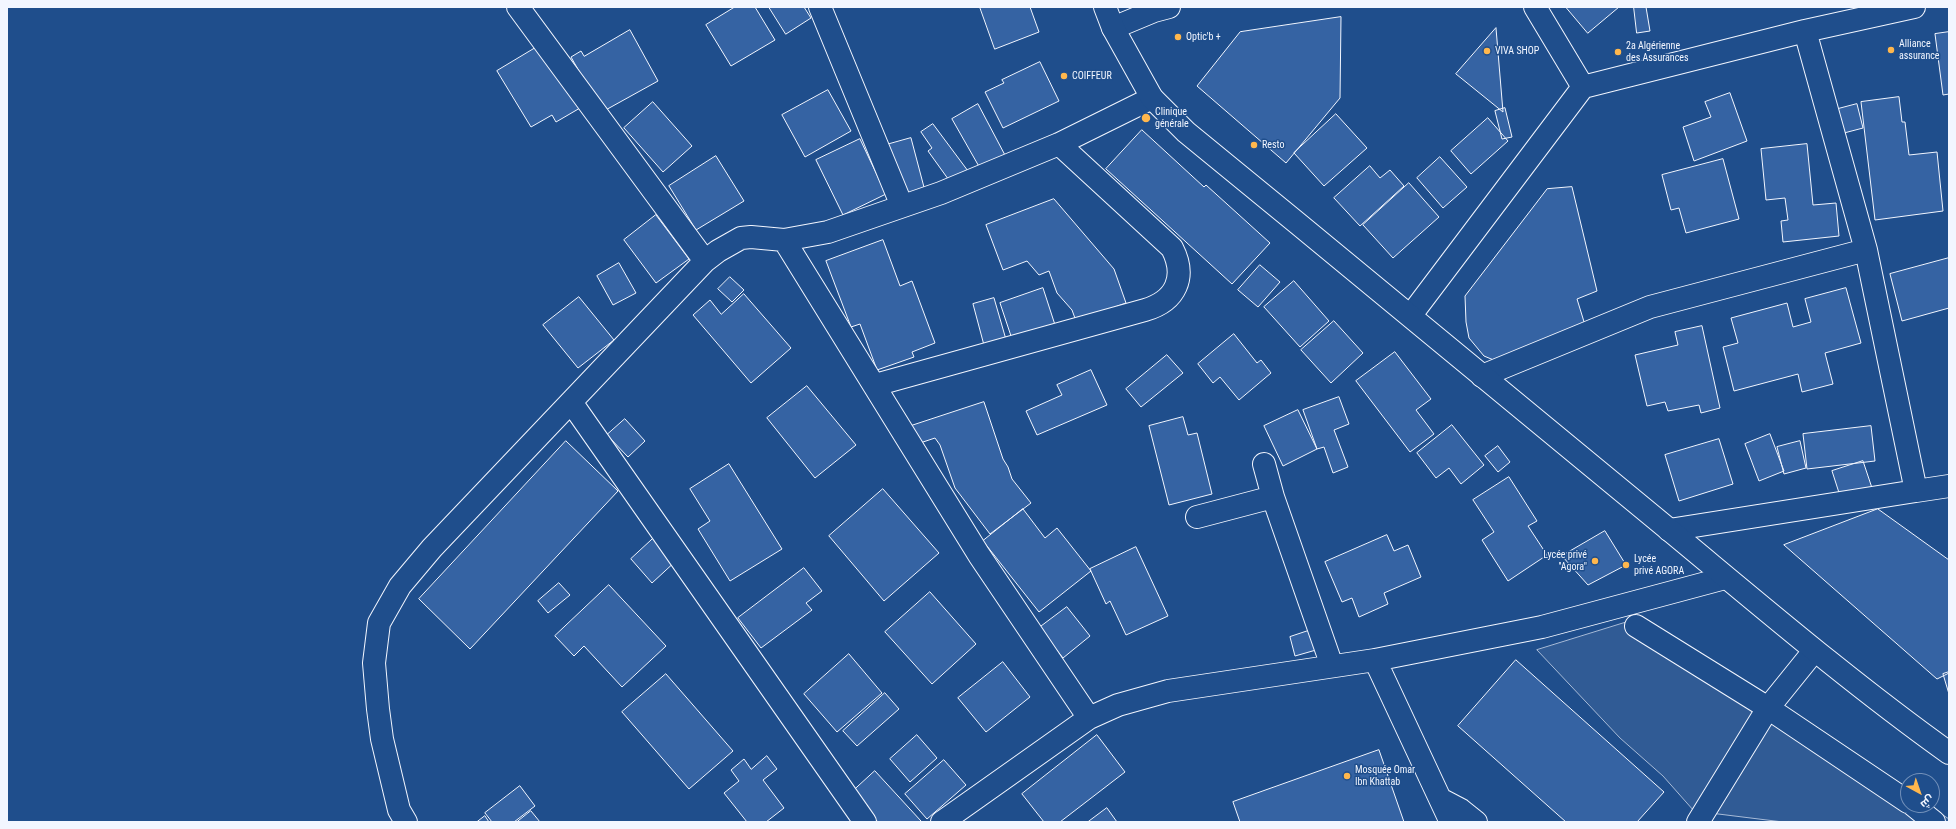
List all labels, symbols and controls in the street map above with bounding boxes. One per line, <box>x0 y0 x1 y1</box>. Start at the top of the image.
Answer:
place label: Optic'b + <box>1186 31 1221 43</box>
marker: Optic'b + <box>1173 32 1183 42</box>
place label: Alliance assurance <box>1899 38 1940 62</box>
place label: 2a Algérienne des Assurances <box>1626 40 1689 64</box>
place label: VIVA SHOP <box>1495 45 1539 57</box>
marker: Alliance assurance <box>1886 45 1896 55</box>
marker: VIVA SHOP <box>1482 46 1492 56</box>
marker: 2a Algérienne des Assurances <box>1613 47 1623 57</box>
place label: COIFFEUR <box>1072 70 1112 82</box>
marker: COIFFEUR <box>1059 71 1069 81</box>
place label: Clinique générale <box>1155 106 1189 130</box>
marker: Clinique générale <box>1140 112 1152 124</box>
place label: Resto <box>1262 139 1284 151</box>
marker: Resto <box>1249 140 1259 150</box>
place label: Lycée privé ''Agora" <box>1543 549 1587 572</box>
place label: Lycée privé AGORA <box>1634 553 1684 576</box>
marker: Lycée privé ''Agora" <box>1590 556 1600 566</box>
marker: Lycée privé AGORA <box>1621 560 1631 570</box>
place label: Mosquée Omar Ibn Khattab <box>1355 764 1415 788</box>
marker: Mosquée Omar Ibn Khattab <box>1342 771 1352 781</box>
north arrow <box>1900 773 1940 813</box>
text: ش <box>1918 792 1937 811</box>

